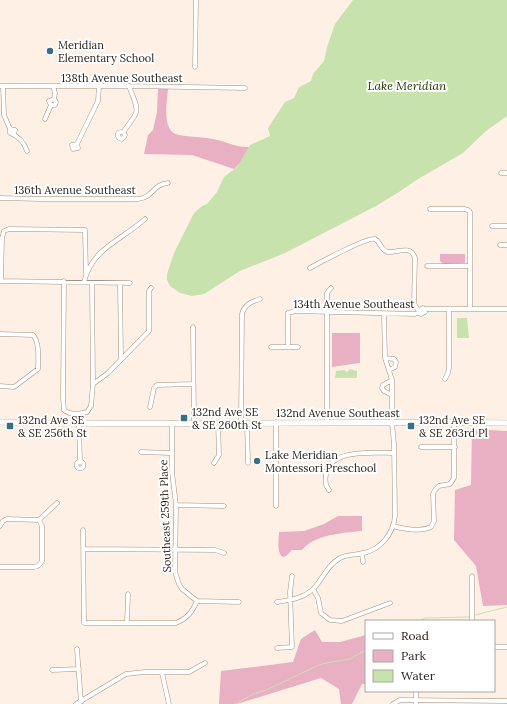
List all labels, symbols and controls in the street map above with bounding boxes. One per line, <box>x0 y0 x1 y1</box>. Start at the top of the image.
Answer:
place label: Meridian Elementary School <box>58 38 154 65</box>
marker: Meridian Elementary School <box>45 46 55 56</box>
street label: 138th Avenue Southeast <box>61 71 183 85</box>
water label: Lake Meridian <box>368 78 447 93</box>
street label: 136th Avenue Southeast <box>14 183 136 197</box>
street label: 134th Avenue Southeast <box>293 297 415 311</box>
place label: 132nd Ave SE & SE 260th St <box>192 405 263 432</box>
street label: 132nd Avenue Southeast <box>276 406 400 420</box>
place label: 132nd Ave SE & SE 256th St <box>18 413 88 440</box>
marker: 132nd Ave SE & SE 260th St <box>179 413 189 423</box>
place label: 132nd Ave SE & SE 263rd Pl <box>419 413 488 440</box>
marker: 132nd Ave SE & SE 256th St <box>5 421 15 431</box>
marker: 132nd Ave SE & SE 263rd Pl <box>406 421 416 431</box>
place label: Lake Meridian Montessori Preschool <box>265 448 376 475</box>
marker: Lake Meridian Montessori Preschool <box>252 456 262 466</box>
street label: Southeast 259th Place <box>156 459 174 573</box>
legend <box>365 620 495 692</box>
text: Road <box>401 628 429 643</box>
text: Park <box>401 648 427 663</box>
text: Water <box>401 668 436 683</box>

